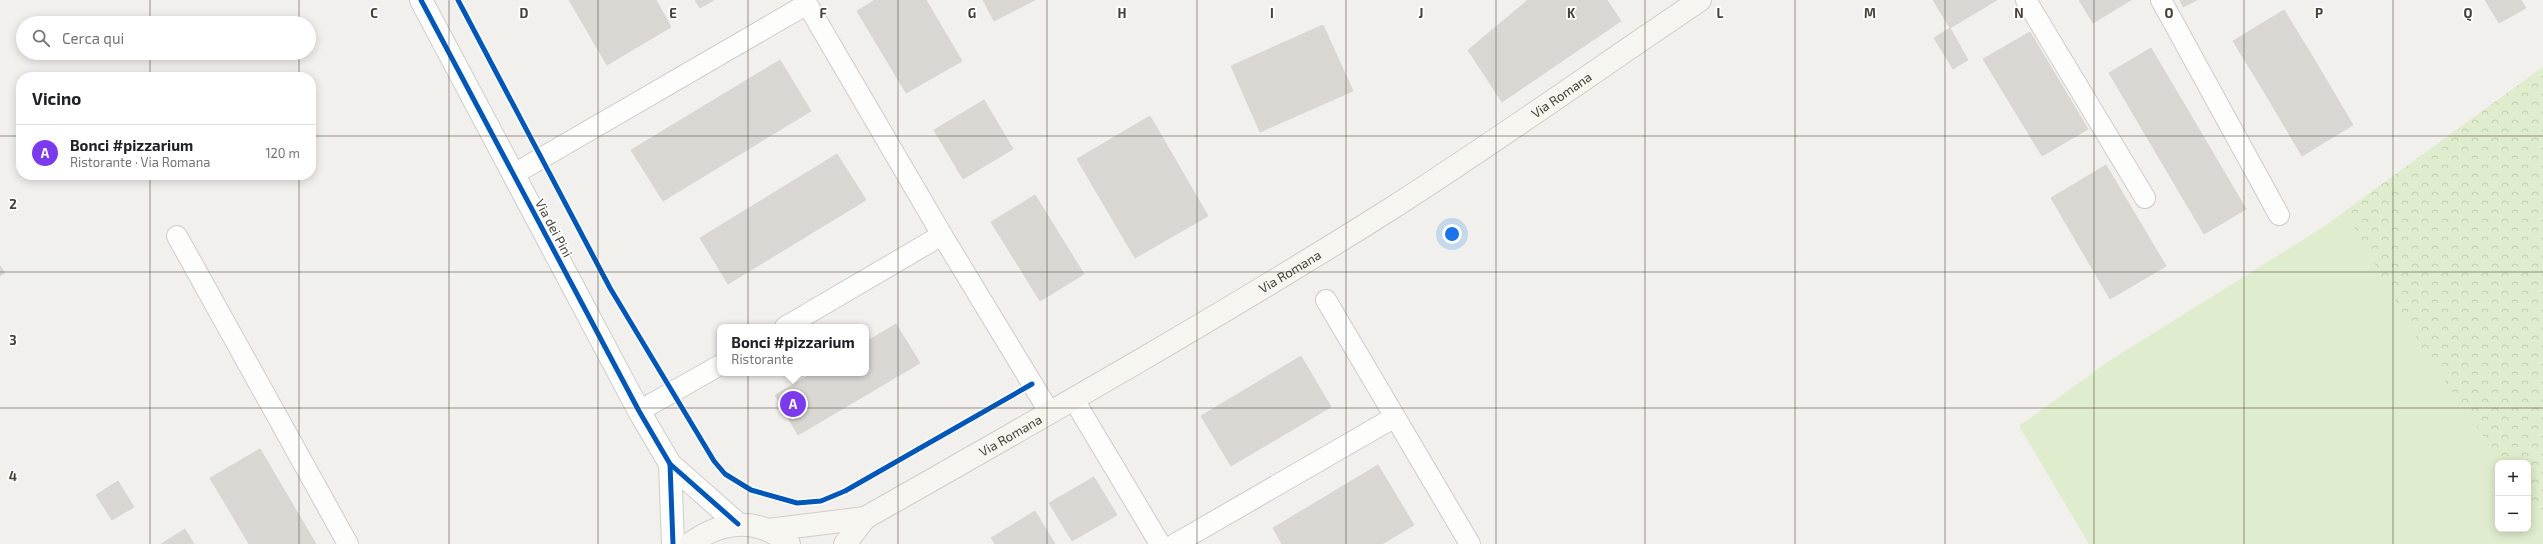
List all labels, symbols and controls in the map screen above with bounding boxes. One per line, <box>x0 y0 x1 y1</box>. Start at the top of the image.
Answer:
text: C <box>370 5 378 21</box>
text: D <box>520 5 529 21</box>
text: E <box>669 5 677 21</box>
text: F <box>819 5 827 21</box>
text: G <box>968 5 976 21</box>
text: H <box>1118 5 1127 21</box>
text: I <box>1270 5 1274 21</box>
text: J <box>1419 5 1423 21</box>
text: K <box>1567 5 1576 21</box>
text: L <box>1717 5 1724 21</box>
text: M <box>1864 5 1876 21</box>
text: N <box>2014 5 2024 21</box>
text: O <box>2165 5 2174 21</box>
text: P <box>2315 5 2323 21</box>
text: Q <box>2464 5 2473 22</box>
search box <box>16 16 316 60</box>
icon: search <box>30 27 52 49</box>
text: Cerca qui <box>62 29 124 47</box>
street label: Via Romana <box>1528 68 1595 121</box>
text: Vicino <box>32 88 81 108</box>
text: Bonci #pizzarium <box>70 136 193 154</box>
text: A <box>41 145 49 161</box>
text: 120 m <box>265 145 300 161</box>
text: Ristorante · Via Romana <box>70 154 210 170</box>
text: 2 <box>9 196 17 212</box>
street label: Via dei Pini <box>532 196 576 260</box>
your location <box>1442 224 1462 244</box>
street label: Via Romana <box>1256 246 1324 296</box>
popup <box>717 324 869 376</box>
text: 3 <box>9 332 17 348</box>
text: Bonci #pizzarium <box>731 333 855 351</box>
text: Ristorante <box>731 351 793 367</box>
pin: A <box>780 389 806 419</box>
street label: Via Romana <box>976 411 1045 460</box>
map controls <box>2495 460 2531 532</box>
button: + <box>2495 460 2531 496</box>
text: 4 <box>9 468 17 484</box>
button: − <box>2495 496 2531 532</box>

